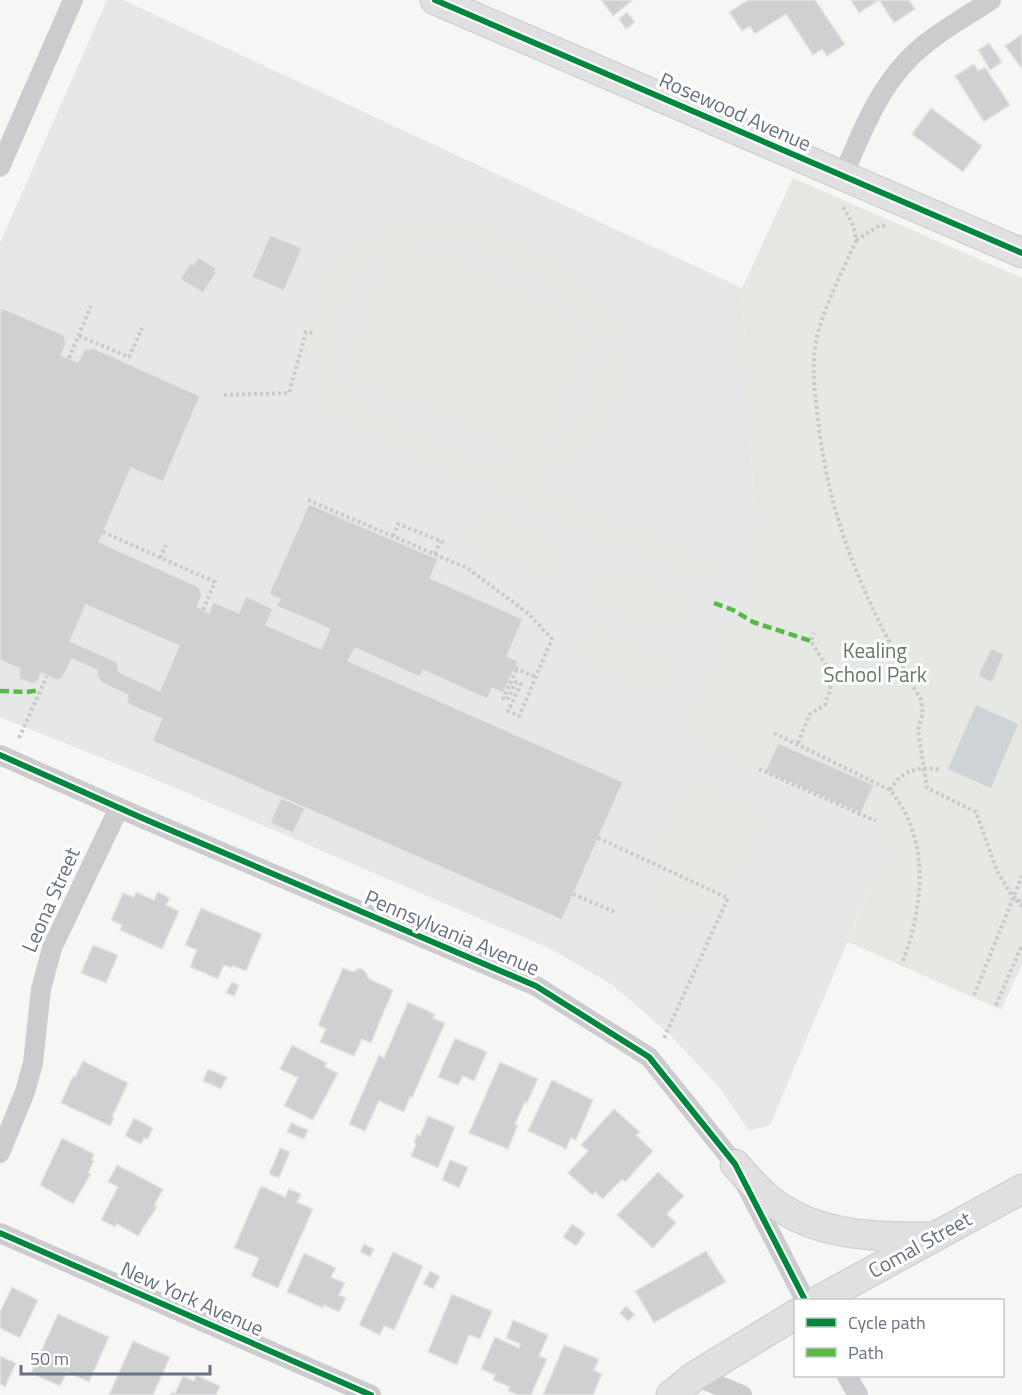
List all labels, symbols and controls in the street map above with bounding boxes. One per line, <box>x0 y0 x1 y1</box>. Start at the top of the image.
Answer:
street label: Rosewood Avenue <box>654 63 817 159</box>
park label: Kealing School Park <box>823 634 927 690</box>
street label: Leona Street <box>13 841 88 957</box>
street label: Pennsylvania Avenue <box>360 881 545 983</box>
street label: Comal Street <box>862 1202 978 1286</box>
street label: New York Avenue <box>116 1252 269 1344</box>
legend <box>794 1299 1004 1377</box>
text: Cycle path <box>848 1309 926 1336</box>
scale bar <box>21 1338 210 1376</box>
text: Path <box>848 1339 884 1366</box>
text: 50 m <box>30 1345 69 1372</box>

